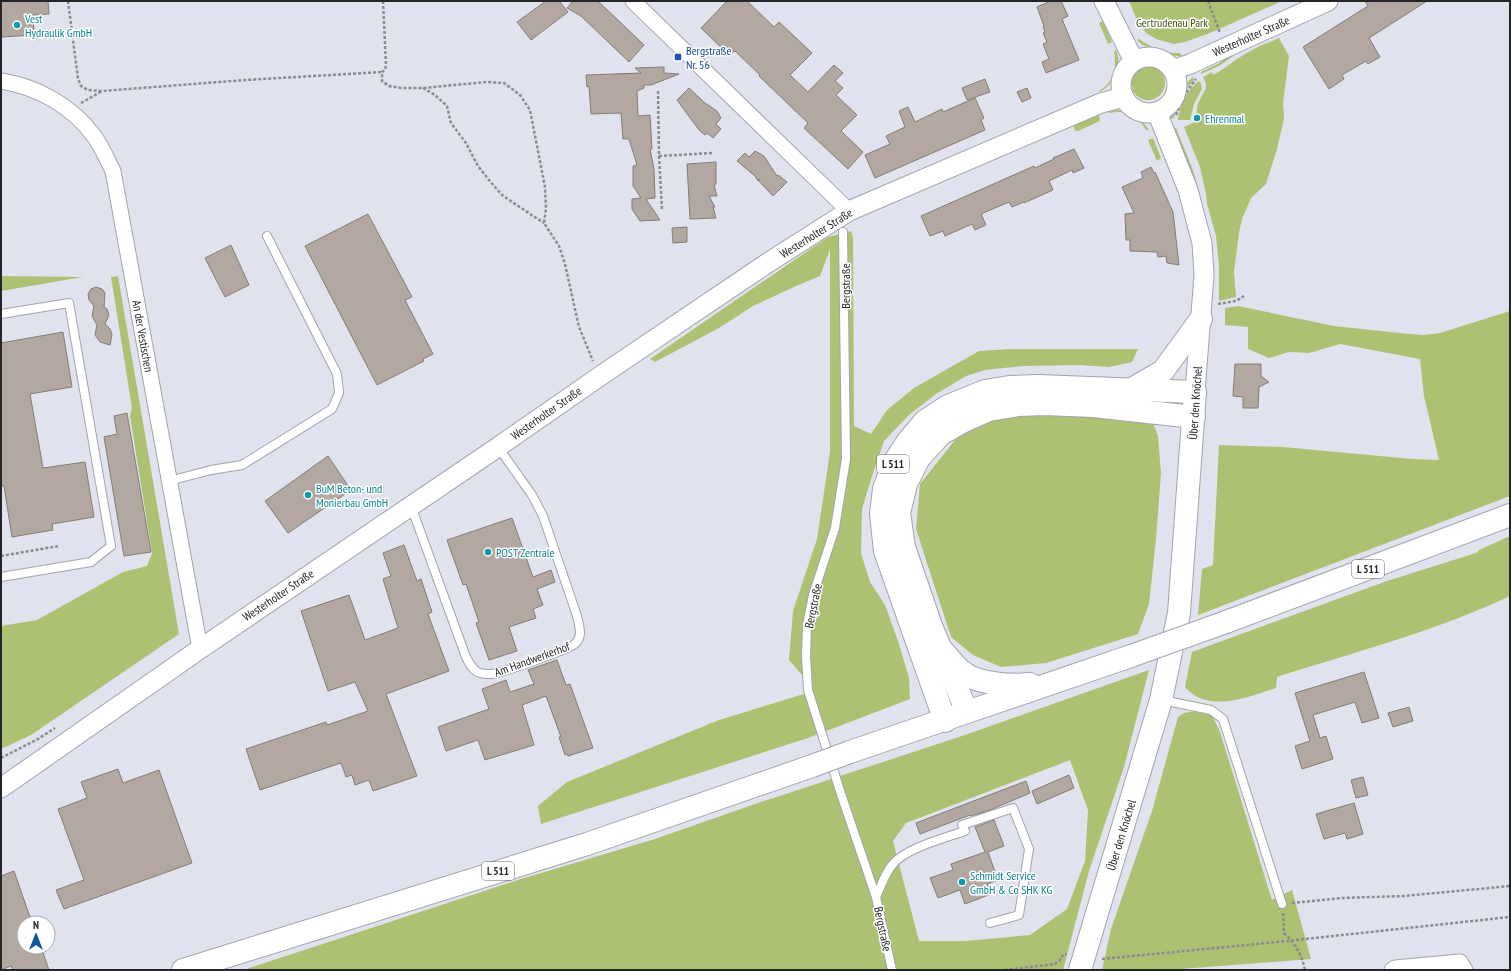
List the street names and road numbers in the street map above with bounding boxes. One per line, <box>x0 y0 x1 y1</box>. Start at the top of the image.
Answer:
street label: Westerholter Straße <box>1210 12 1292 60</box>
street label: Westerholter Straße <box>777 205 855 261</box>
street label: Bergstraße <box>838 263 853 309</box>
street label: An der Vestischen <box>129 299 157 373</box>
street label: Über den Knöchel <box>1185 366 1205 440</box>
street label: Westerholter Straße <box>508 383 584 443</box>
road number: L 511 <box>877 455 909 473</box>
road number: L 511 <box>1352 560 1384 578</box>
street label: Westerholter Straße <box>240 566 317 624</box>
street label: Bergstraße <box>801 582 825 630</box>
street label: Am Handwerkerhof <box>492 638 573 680</box>
street label: Über den Knöchel <box>1103 797 1139 872</box>
road number: L 511 <box>482 862 514 880</box>
street label: Bergstraße <box>871 905 895 953</box>

